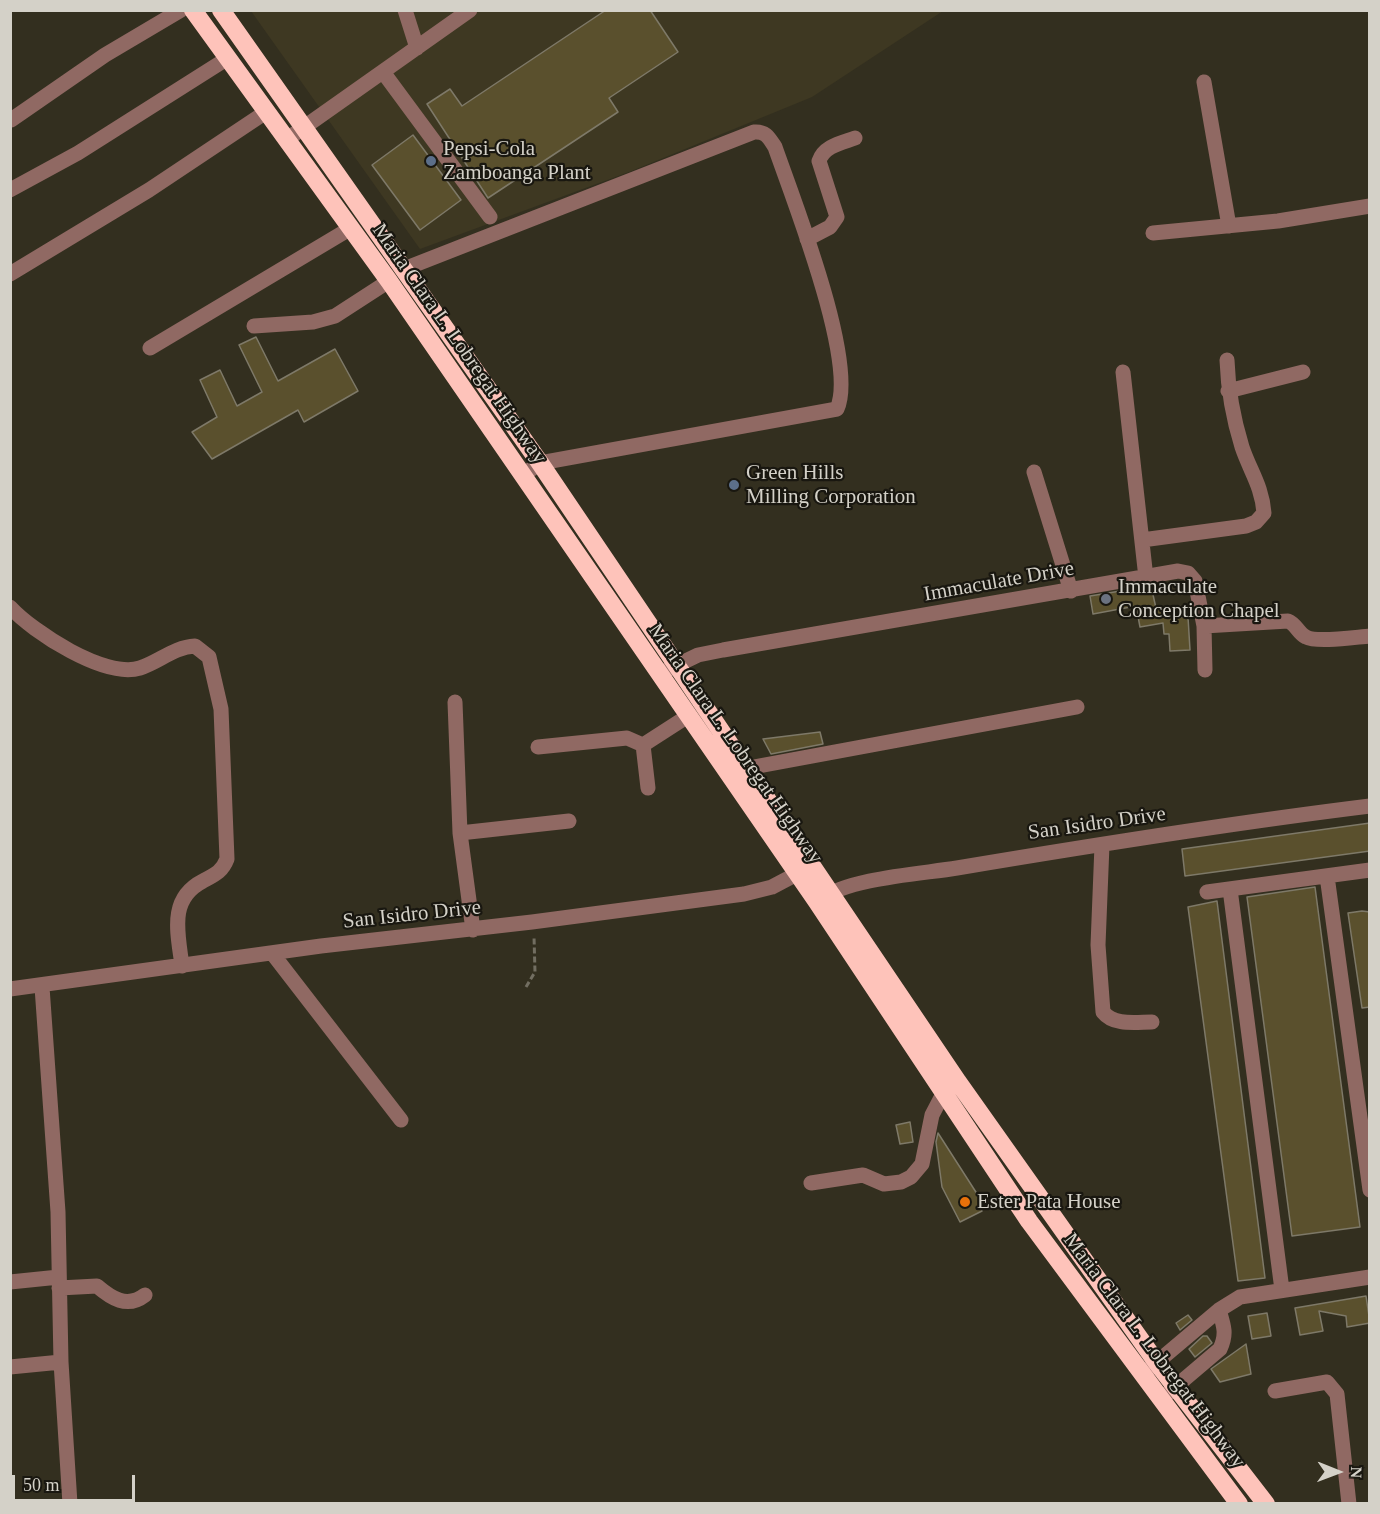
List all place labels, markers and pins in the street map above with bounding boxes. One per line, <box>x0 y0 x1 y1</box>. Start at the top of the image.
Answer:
place label: Pepsi-Cola Zamboanga Plant <box>443 136 591 186</box>
marker: Pepsi-Cola Zamboanga Plant <box>424 154 438 168</box>
place label: Green Hills Milling Corporation <box>746 460 916 510</box>
marker: Green Hills Milling Corporation <box>727 478 741 492</box>
place label: Immaculate Conception Chapel <box>1118 574 1280 624</box>
marker: Immaculate Conception Chapel <box>1099 592 1113 606</box>
place label: Ester Pata House <box>977 1189 1120 1215</box>
marker: Ester Pata House <box>958 1195 972 1209</box>

